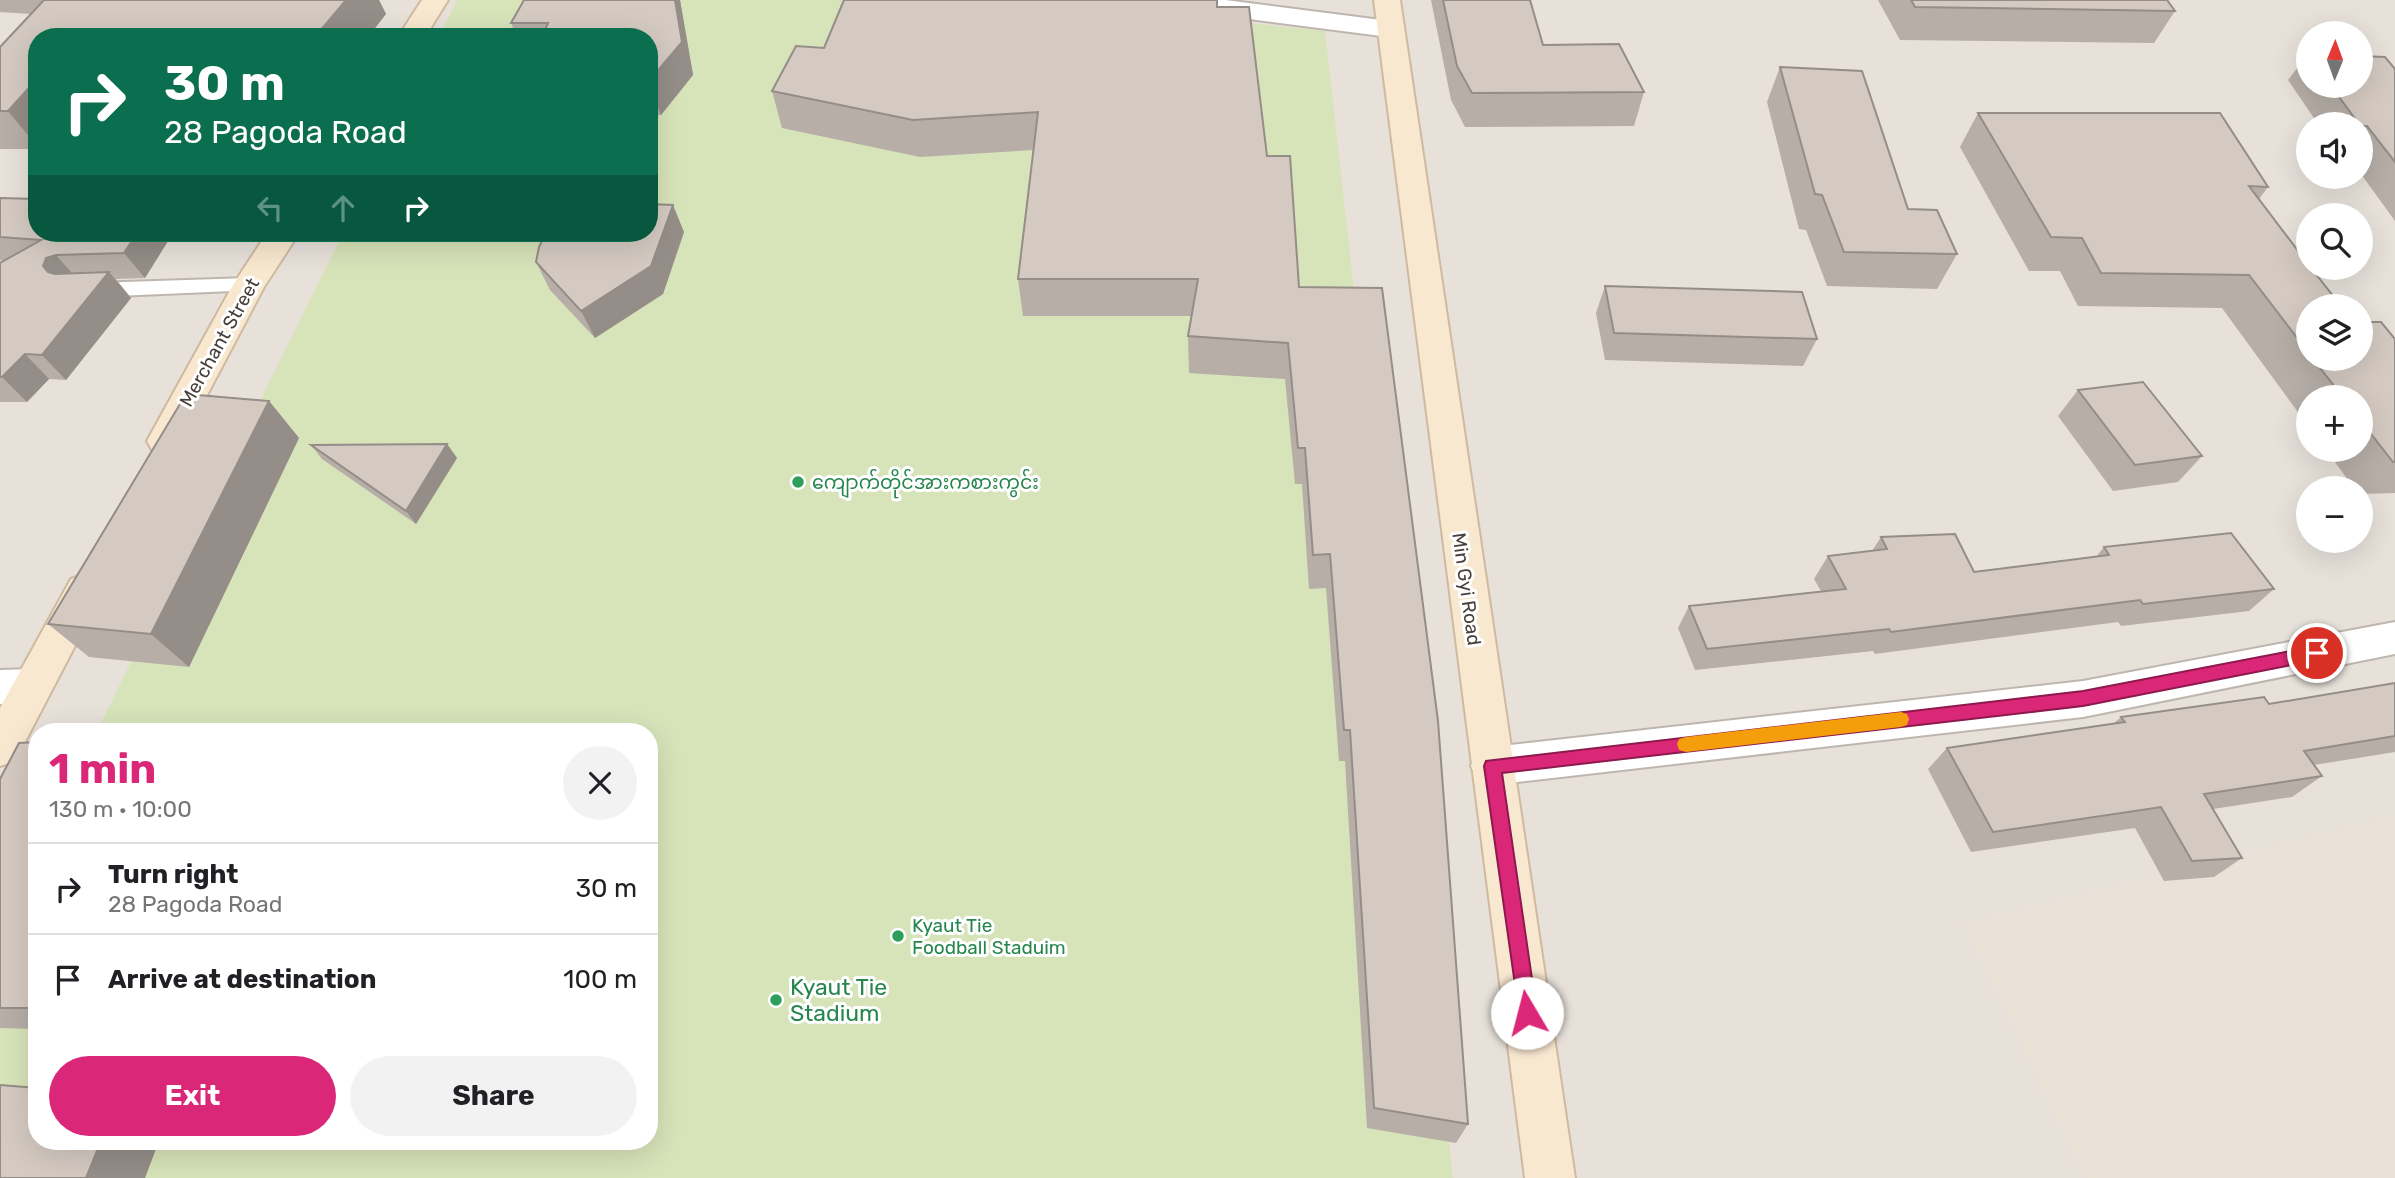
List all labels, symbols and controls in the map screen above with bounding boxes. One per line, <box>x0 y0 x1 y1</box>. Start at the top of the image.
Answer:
north arrow <box>2296 21 2373 98</box>
map controls <box>2296 21 2373 553</box>
text: 30 m <box>164 54 285 112</box>
icon: right <box>49 56 140 147</box>
button: sound <box>2296 112 2373 189</box>
text: 28 Pagoda Road <box>164 113 407 151</box>
icon: left <box>251 189 289 227</box>
icon: ahead <box>324 189 362 227</box>
icon: right <box>397 189 435 227</box>
button: search <box>2296 203 2373 280</box>
street label: Merchant Street <box>175 273 265 411</box>
button: layers <box>2296 294 2373 371</box>
button: + <box>2296 385 2373 462</box>
place label: ကျောက်တိုင်အားကစားကွင်း <box>812 468 1039 499</box>
marker: ကျောက်တိုင်အားကစားကွင်း <box>790 474 806 490</box>
button: − <box>2296 476 2373 553</box>
street label: Min Gyi Road <box>1447 531 1486 647</box>
pin <box>2287 623 2347 683</box>
icon: arrive <box>2298 634 2336 672</box>
text: 1 min <box>49 744 156 794</box>
button: close <box>563 746 637 820</box>
text: 130 m · 10:00 <box>49 795 192 823</box>
text: Turn right <box>108 859 238 890</box>
icon: right <box>49 870 87 908</box>
text: 30 m <box>575 873 637 904</box>
text: 28 Pagoda Road <box>108 890 282 918</box>
place label: Kyaut Tie Foodball Staduim <box>912 914 1066 959</box>
marker: Kyaut Tie Foodball Staduim <box>890 928 906 944</box>
icon: arrive <box>49 961 87 999</box>
text: Arrive at destination <box>108 964 376 995</box>
text: 100 m <box>563 964 637 995</box>
place label: Kyaut Tie Stadium <box>790 973 887 1027</box>
position arrow <box>1490 976 1564 1050</box>
marker: Kyaut Tie Stadium <box>768 992 784 1008</box>
button: Exit <box>49 1056 336 1136</box>
button: Share <box>350 1056 637 1136</box>

